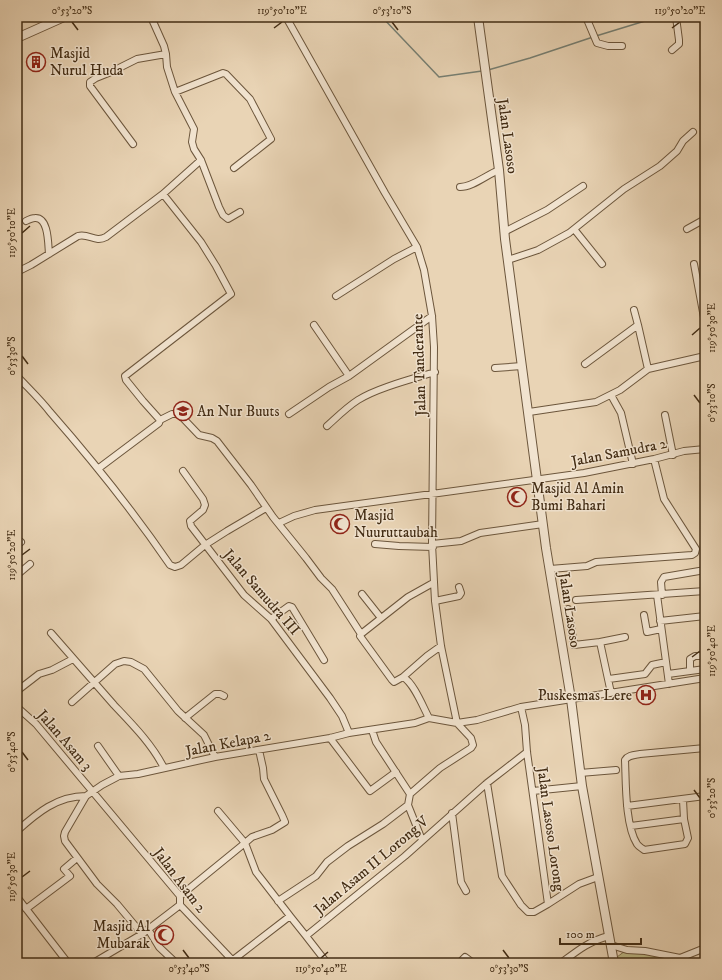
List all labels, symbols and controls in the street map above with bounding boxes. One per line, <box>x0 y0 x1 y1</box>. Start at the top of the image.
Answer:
text: 0°53'20"S <box>52 5 92 17</box>
text: 119°50'10"E <box>257 5 307 17</box>
text: 0°53'10"S <box>372 5 412 17</box>
text: 119°50'20"E <box>655 5 705 17</box>
place label: Masjid Nurul Huda <box>50 44 124 80</box>
building icon: Masjid Nurul Huda <box>25 51 47 73</box>
street label: Jalan Lasoso <box>493 95 522 175</box>
text: 119°50'10"E <box>6 208 18 258</box>
text: 119°50'30"E <box>706 303 718 353</box>
street label: Jalan Tanderante <box>408 313 431 419</box>
text: 0°53'30"S <box>6 336 18 376</box>
text: 0°53'10"S <box>706 383 718 423</box>
school or university icon: An Nur Buuts <box>172 400 194 422</box>
place label: An Nur Buuts <box>197 402 279 421</box>
street label: Jalan Samudra 2 <box>568 434 669 471</box>
place label: Masjid Al Amin Bumi Bahari <box>531 479 624 515</box>
mosque icon: Masjid Al Amin Bumi Bahari <box>506 486 528 508</box>
place label: Masjid Nuuruttaubah <box>354 506 438 542</box>
mosque icon: Masjid Nuuruttaubah <box>329 513 351 535</box>
text: 119°50'20"E <box>6 530 18 580</box>
street label: Jalan Samudra III <box>218 544 304 639</box>
street label: Jalan Lasoso <box>554 569 585 649</box>
text: 119°50'40"E <box>706 625 718 677</box>
hospital icon: Puskesmas Lere <box>635 684 657 706</box>
place label: Puskesmas Lere <box>538 686 632 705</box>
street label: Jalan Asam 3 <box>32 704 96 775</box>
street label: Jalan Kelapa 2 <box>182 726 273 761</box>
text: 0°53'40"S <box>6 731 18 773</box>
street label: Jalan Lasoso Lorong <box>532 764 569 893</box>
text: 0°53'20"S <box>706 778 718 818</box>
street label: Jalan Asam II Lorong V <box>309 812 433 920</box>
street label: Jalan Asam 2 <box>148 842 211 917</box>
text: 119°50'30"E <box>6 852 18 902</box>
place label: Masjid Al Mubarak <box>93 917 151 953</box>
scale bar <box>560 920 641 946</box>
mosque icon: Masjid Al Mubarak <box>153 924 175 946</box>
text: 100 m <box>566 927 595 942</box>
text: 0°53'40"S <box>168 963 210 975</box>
text: 119°50'40"E <box>295 963 347 975</box>
text: 0°53'30"S <box>489 963 529 975</box>

